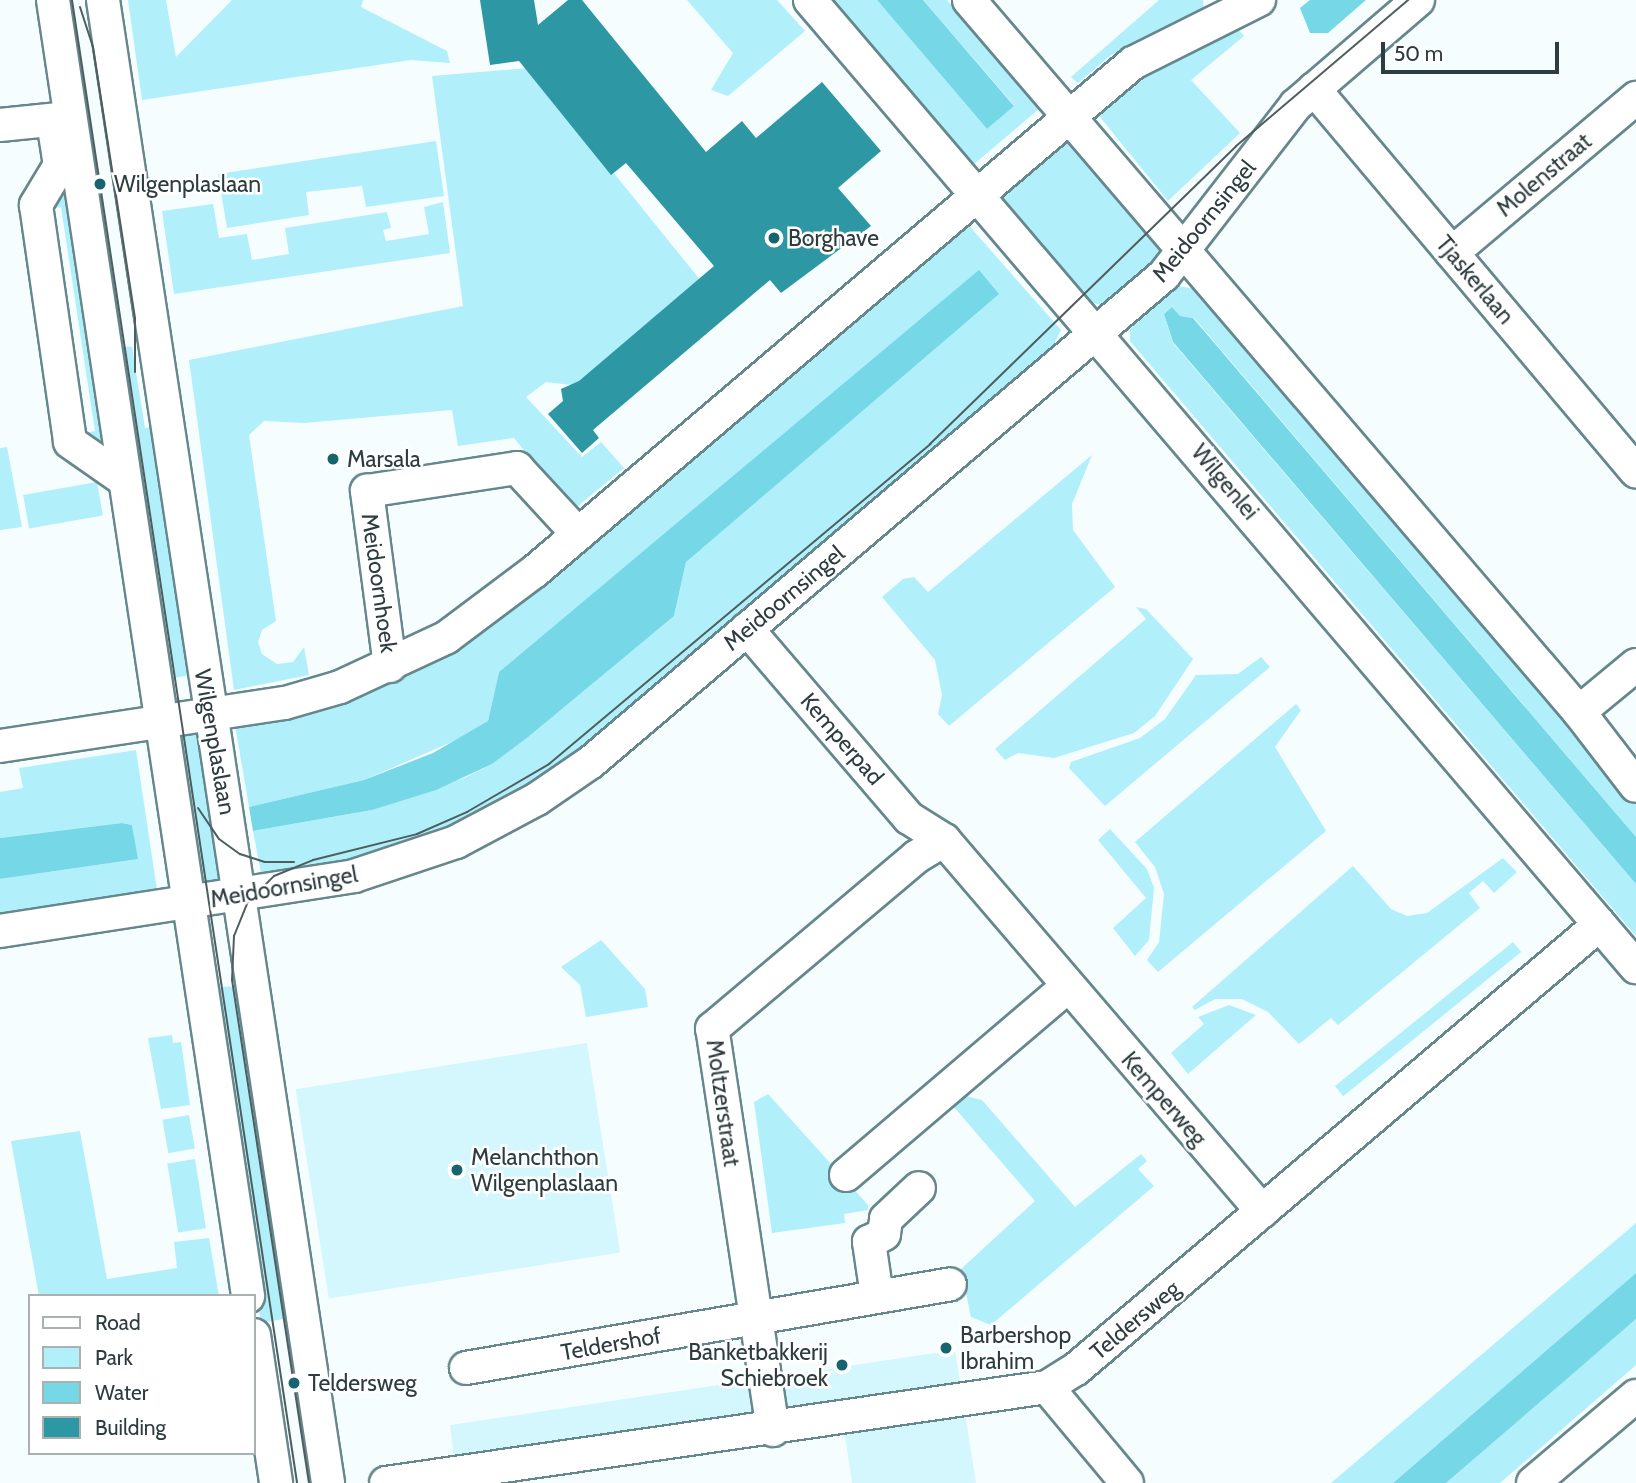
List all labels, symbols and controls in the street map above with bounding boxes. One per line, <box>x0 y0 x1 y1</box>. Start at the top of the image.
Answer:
scale bar <box>1384 28 1562 72</box>
text: 50 m <box>1394 41 1443 66</box>
street label: Molenstraat <box>1491 127 1597 223</box>
street label: Meidoornsingel <box>1146 154 1262 288</box>
place label: Wilgenplaslaan <box>114 170 261 198</box>
marker: Wilgenplaslaan <box>92 176 108 192</box>
place label: Borghave <box>788 224 879 252</box>
marker: Borghave <box>766 230 782 246</box>
street label: Tjaskerlaan <box>1430 230 1520 330</box>
street label: Wilgenlei <box>1186 439 1264 525</box>
place label: Marsala <box>347 445 421 473</box>
marker: Marsala <box>325 451 341 467</box>
street label: Meidoornhoek <box>356 512 402 654</box>
street label: Meidoornsingel <box>718 539 850 657</box>
street label: Wilgenplaslaan <box>189 667 241 817</box>
street label: Kemperpad <box>795 687 889 791</box>
street label: Meidoornsingel <box>208 860 360 914</box>
street label: Moltzerstraat <box>700 1038 746 1168</box>
street label: Kemperweg <box>1116 1046 1212 1152</box>
place label: Melanchthon Wilgenplaslaan <box>471 1143 618 1197</box>
marker: Melanchthon Wilgenplaslaan <box>449 1162 465 1178</box>
street label: Teldersweg <box>1085 1275 1185 1365</box>
legend <box>28 1294 256 1455</box>
text: Road <box>95 1310 141 1335</box>
place label: Barbershop Ibrahim <box>960 1321 1071 1375</box>
street label: Teldershof <box>559 1322 663 1366</box>
place label: Banketbakkerij Schiebroek <box>688 1338 828 1392</box>
marker: Barbershop Ibrahim <box>938 1340 954 1356</box>
text: Park <box>95 1345 133 1370</box>
marker: Banketbakkerij Schiebroek <box>834 1357 850 1373</box>
place label: Teldersweg <box>308 1369 417 1397</box>
marker: Teldersweg <box>286 1375 302 1391</box>
text: Water <box>95 1380 148 1405</box>
text: Building <box>95 1415 166 1440</box>

